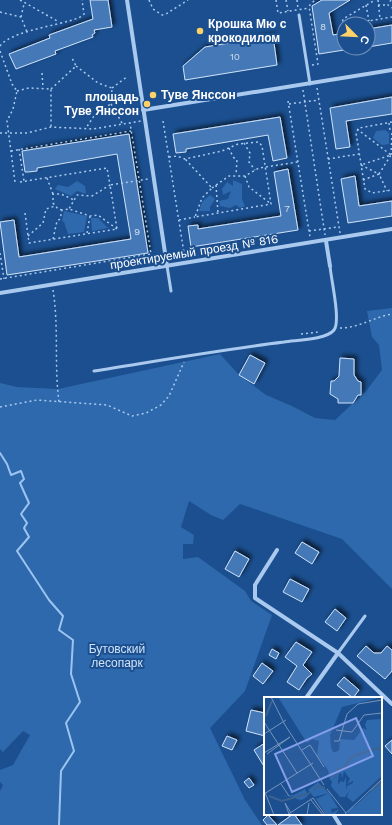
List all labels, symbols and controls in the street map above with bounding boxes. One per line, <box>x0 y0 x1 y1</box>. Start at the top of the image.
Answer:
north arrow <box>336 16 376 56</box>
place label: Крошка Мю с крокодилом <box>208 17 287 45</box>
house number: 8 <box>320 21 326 32</box>
marker: Крошка Мю с крокодилом <box>195 26 205 36</box>
text: С <box>357 34 372 46</box>
house number: 10 <box>230 51 240 62</box>
place label: Туве Янссон <box>161 88 236 102</box>
place label: площадь Туве Янссон <box>64 90 139 118</box>
marker: Туве Янссон <box>148 90 158 100</box>
marker: площадь Туве Янссон <box>142 99 152 109</box>
house number: 7 <box>284 203 290 214</box>
house number: 9 <box>134 226 140 237</box>
street label: проектируемый проезд № 816 <box>109 232 279 272</box>
park label: Бутовский лесопарк <box>89 642 145 670</box>
inset map <box>264 697 382 815</box>

